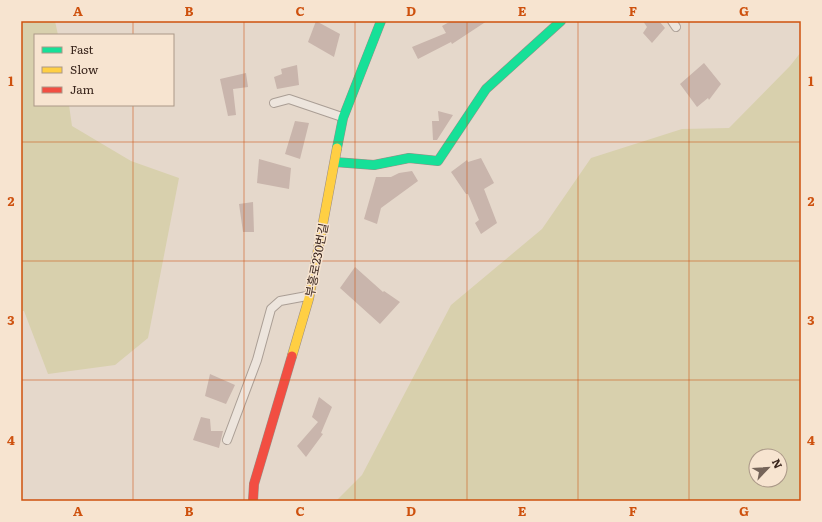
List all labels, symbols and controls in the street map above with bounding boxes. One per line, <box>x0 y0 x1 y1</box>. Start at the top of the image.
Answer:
text: A <box>73 1 83 20</box>
text: B <box>185 1 194 20</box>
text: C <box>295 1 305 20</box>
text: D <box>406 1 416 20</box>
text: E <box>518 1 527 20</box>
text: F <box>629 1 637 20</box>
text: G <box>739 1 749 20</box>
legend <box>34 34 174 106</box>
text: Fast <box>70 40 94 58</box>
text: Slow <box>70 60 99 78</box>
text: 1 <box>8 71 14 90</box>
text: 1 <box>808 71 814 90</box>
text: Jam <box>70 80 95 98</box>
text: 2 <box>8 191 15 210</box>
text: 2 <box>808 191 815 210</box>
street label: 부흥로230번길 <box>300 222 332 298</box>
text: 3 <box>7 310 15 329</box>
text: 3 <box>807 310 815 329</box>
text: 4 <box>7 430 15 449</box>
text: 4 <box>807 430 815 449</box>
north arrow <box>748 448 788 488</box>
text: N <box>769 456 787 471</box>
text: A <box>73 501 83 520</box>
text: B <box>185 501 194 520</box>
text: C <box>295 501 305 520</box>
text: D <box>406 501 416 520</box>
text: E <box>518 501 527 520</box>
text: F <box>629 501 637 520</box>
text: G <box>739 501 749 520</box>

